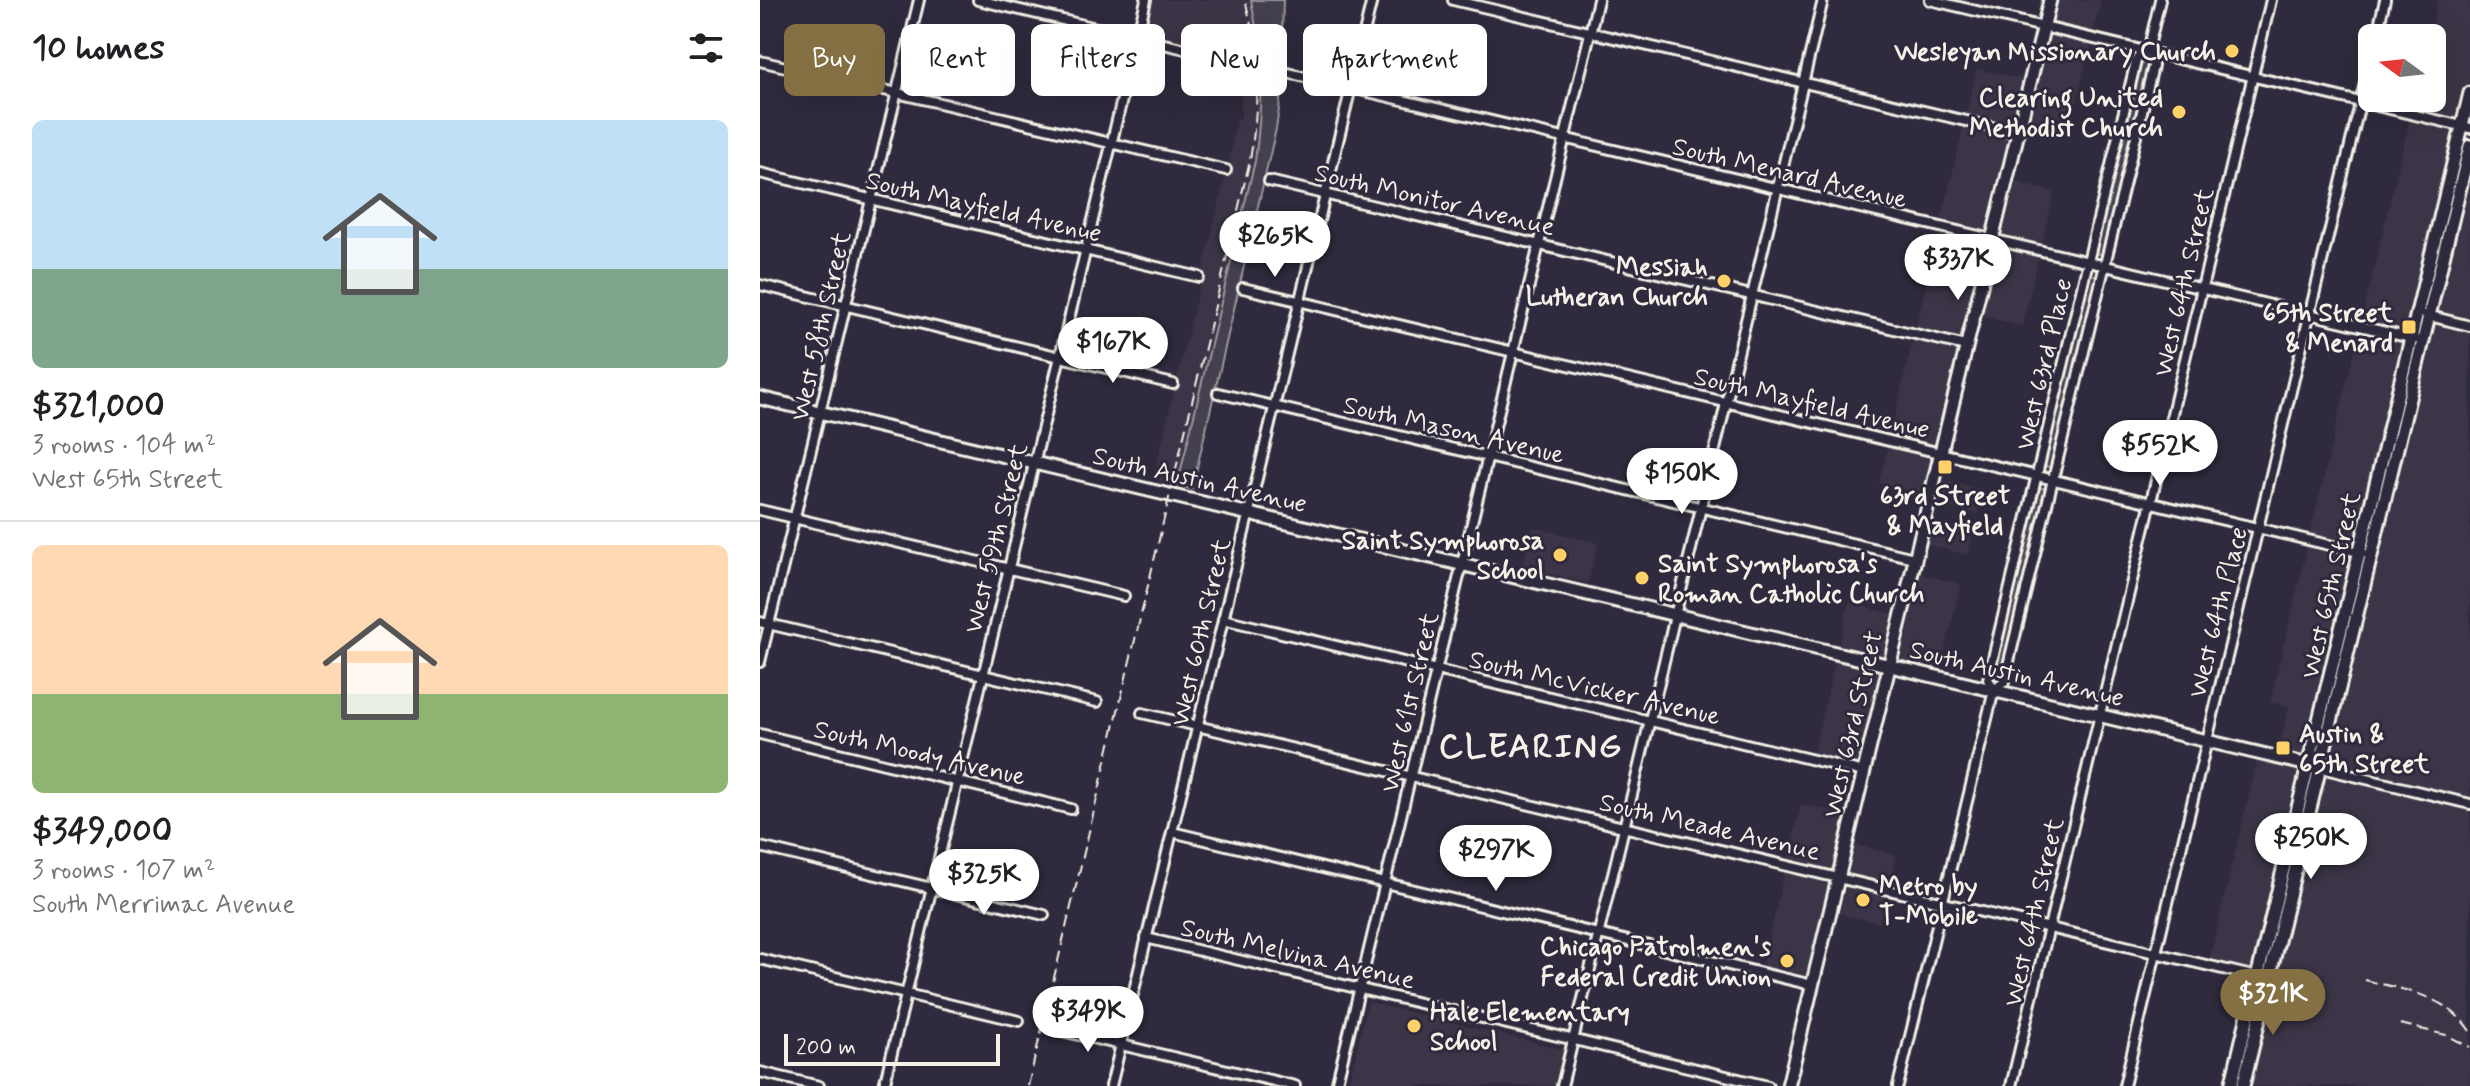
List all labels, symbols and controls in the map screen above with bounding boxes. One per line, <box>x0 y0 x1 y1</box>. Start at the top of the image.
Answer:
chip: Buy <box>784 24 885 96</box>
chip: Rent <box>901 24 1015 96</box>
chip: Filters <box>1031 24 1165 96</box>
chip: New <box>1181 24 1287 96</box>
chip: Apartment <box>1303 24 1487 96</box>
north arrow <box>2358 24 2446 112</box>
map controls <box>2358 24 2446 112</box>
text: 10 homes <box>32 26 165 71</box>
icon: filters <box>684 26 728 70</box>
place label: Wesleyan Missionary Church <box>1893 36 2216 70</box>
marker: Wesleyan Missionary Church <box>2223 42 2241 60</box>
place label: Clearing United Methodist Church <box>1969 82 2163 146</box>
marker: Clearing United Methodist Church <box>2170 103 2188 121</box>
street label: South Menard Avenue <box>1669 130 1910 218</box>
street label: South Monitor Avenue <box>1311 157 1558 245</box>
street label: South Mayfield Avenue <box>862 164 1105 252</box>
icon: home <box>308 172 452 316</box>
street label: West 64th Street <box>2147 185 2223 380</box>
pin: $265K <box>1219 211 1331 279</box>
text: $265K <box>1237 220 1313 254</box>
street label: West 58th Street <box>784 228 860 425</box>
pin: $337K <box>1902 234 2014 302</box>
text: $337K <box>1923 243 1993 277</box>
place label: Messiah Lutheran Church <box>1526 251 1708 315</box>
marker: Messiah Lutheran Church <box>1715 272 1733 290</box>
street label: West 63rd Place <box>2009 275 2081 454</box>
place label: 65th Street & Menard <box>2262 297 2394 361</box>
pin: $167K <box>1057 317 1169 385</box>
marker: 65th Street & Menard <box>2400 318 2418 336</box>
text: $167K <box>1076 326 1150 360</box>
street label: South Mayfield Avenue <box>1690 360 1933 448</box>
text: $321,000 <box>32 384 165 429</box>
street label: South Mason Avenue <box>1339 389 1568 473</box>
pin: $552K <box>2104 420 2216 488</box>
text: 3 rooms · 104 m² <box>32 429 216 463</box>
text: $552K <box>2121 429 2199 463</box>
street label: West 59th Street <box>957 440 1037 637</box>
street label: South Austin Avenue <box>1089 440 1310 522</box>
pin: $150K <box>1626 448 1738 516</box>
text: $150K <box>1645 457 1719 491</box>
marker: 63rd Street & Mayfield <box>1936 458 1954 476</box>
text: West 65th Street <box>32 463 223 497</box>
place label: 63rd Street & Mayfield <box>1880 480 2010 544</box>
street label: West 65th Street <box>2294 489 2370 682</box>
street label: West 64th Place <box>2181 523 2257 702</box>
place label: Saint Symphorosa School <box>1342 525 1544 589</box>
street label: West 60th Street <box>1164 535 1240 730</box>
marker: Saint Symphorosa School <box>1551 546 1569 564</box>
place label: Saint Symphorosa's Roman Catholic Church <box>1658 548 1925 612</box>
marker: Saint Symphorosa's Roman Catholic Church <box>1633 569 1651 587</box>
icon: home <box>308 597 452 741</box>
street label: West 61st Street <box>1374 609 1448 796</box>
street label: West 63rd Street <box>1816 628 1892 821</box>
street label: South Austin Avenue <box>1906 634 2127 716</box>
street label: South McVicker Avenue <box>1465 643 1724 734</box>
street label: South Moody Avenue <box>810 713 1029 795</box>
place label: Austin & 65th Street <box>2299 718 2430 782</box>
district label: CLEARING <box>1439 725 1623 770</box>
marker: Austin & 65th Street <box>2274 739 2292 757</box>
street label: South Meade Avenue <box>1596 786 1823 870</box>
text: $349,000 <box>32 809 172 854</box>
pin: $250K <box>2255 813 2367 881</box>
street label: West 64th Street <box>1997 815 2073 1010</box>
text: $250K <box>2273 822 2349 856</box>
pin: $297K <box>1440 825 1552 893</box>
text: $297K <box>1458 834 1534 868</box>
pin: $325K <box>928 849 1040 917</box>
text: 3 rooms · 107 m² <box>32 854 215 888</box>
text: $325K <box>947 858 1021 892</box>
place label: Metro by T-Mobile <box>1879 870 1978 934</box>
text: South Merrimac Avenue <box>32 888 295 922</box>
marker: Metro by T-Mobile <box>1854 891 1872 909</box>
street label: South Melvina Avenue <box>1177 911 1418 999</box>
place label: Chicago Patrolmen's Federal Credit Union <box>1540 931 1772 995</box>
marker: Chicago Patrolmen's Federal Credit Union <box>1778 952 1796 970</box>
pin: $321K <box>2217 969 2329 1037</box>
text: $321K <box>2238 978 2308 1012</box>
pin: $349K <box>1032 986 1144 1054</box>
text: $349K <box>1051 995 1125 1029</box>
place label: Hale Elementary School <box>1430 996 1630 1060</box>
marker: Hale Elementary School <box>1405 1017 1423 1035</box>
scale bar <box>784 1030 1000 1066</box>
text: 200 m <box>796 1034 856 1062</box>

